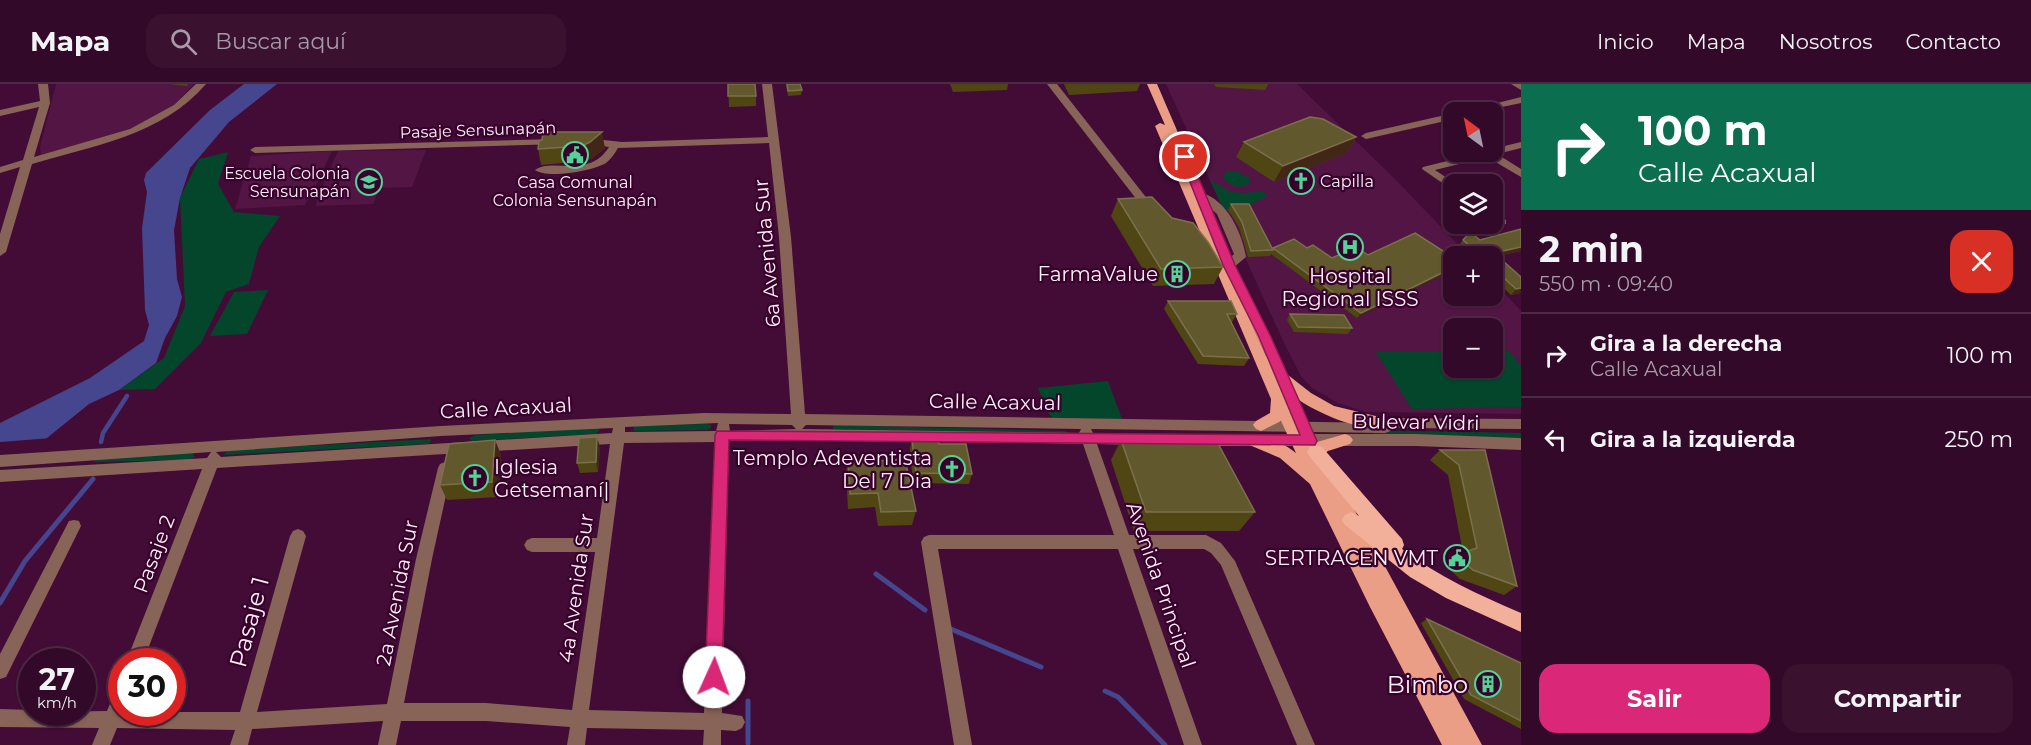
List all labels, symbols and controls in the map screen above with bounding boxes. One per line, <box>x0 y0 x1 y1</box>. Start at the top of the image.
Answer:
search box <box>146 14 566 68</box>
text: Mapa <box>30 24 110 58</box>
icon: search <box>167 25 200 58</box>
text: Buscar aquí <box>215 28 346 55</box>
text: Inicio <box>1597 29 1654 54</box>
text: Mapa <box>1687 29 1746 54</box>
text: Nosotros <box>1779 29 1872 54</box>
text: Contacto <box>1905 29 2001 54</box>
north arrow <box>1443 102 1503 162</box>
map controls <box>1443 102 1503 378</box>
text: 100 m <box>1638 104 1767 156</box>
icon: right <box>1539 108 1617 186</box>
street label: Pasaje Sensunapán <box>400 118 556 142</box>
pin <box>1159 131 1210 182</box>
public building icon: Casa Comunal Colonia Sensunapán <box>560 140 590 170</box>
icon: arrive <box>1168 140 1201 173</box>
text: Calle Acaxual <box>1638 156 1817 189</box>
place label: Escuela Colonia Sensunapán <box>224 164 350 201</box>
church icon: Capilla <box>1286 166 1316 196</box>
school or university icon: Escuela Colonia Sensunapán <box>354 167 384 197</box>
place label: Capilla <box>1320 172 1374 191</box>
place label: Casa Comunal Colonia Sensunapán <box>493 173 657 210</box>
button: layers <box>1443 174 1503 234</box>
street label: 6a Avenida Sur <box>749 178 785 328</box>
text: 2 min <box>1539 227 1644 271</box>
button: close <box>1950 230 2013 293</box>
hospital icon: Hospital Regional ISSS <box>1335 232 1365 262</box>
button: + <box>1443 246 1503 306</box>
building icon: FarmaValue <box>1162 259 1192 289</box>
place label: FarmaValue <box>1038 262 1158 286</box>
place label: Hospital Regional ISSS <box>1281 264 1419 311</box>
text: 550 m · 09:40 <box>1539 272 1673 296</box>
button: − <box>1443 318 1503 378</box>
text: Gira a la derecha <box>1590 330 1782 357</box>
icon: right <box>1539 339 1572 372</box>
text: 100 m <box>1947 342 2013 369</box>
text: Calle Acaxual <box>1590 357 1722 381</box>
street label: Calle Acaxual <box>929 389 1061 415</box>
street label: Calle Acaxual <box>439 393 573 423</box>
street label: Bulevar Vidri <box>1352 409 1480 435</box>
icon: left <box>1539 423 1572 456</box>
text: Gira a la izquierda <box>1590 426 1796 453</box>
text: 250 m <box>1944 426 2013 453</box>
place label: Templo Adeventista Del 7 Dia <box>733 446 932 493</box>
church icon: Templo Adeventista Del 7 Dia <box>937 454 967 484</box>
place label: Iglesia Getsemaní| <box>494 455 609 502</box>
church icon: Iglesia Getsemaní| <box>460 463 490 493</box>
street label: Avenida Principal <box>1121 499 1201 671</box>
street label: Pasaje 2 <box>128 512 180 596</box>
street label: 4a Avenida Sur <box>554 512 598 664</box>
street label: 2a Avenida Sur <box>371 518 423 668</box>
public building icon: SERTRACEN VMT <box>1442 543 1472 573</box>
place label: SERTRACEN VMT <box>1265 546 1439 570</box>
street label: Pasaje 1 <box>223 573 275 671</box>
position arrow <box>682 645 746 709</box>
speed limit sign: 30 <box>108 648 186 726</box>
text: 27 <box>39 661 75 698</box>
button: Salir <box>1539 664 1770 733</box>
button: Compartir <box>1782 664 2013 733</box>
building icon: Bimbo <box>1473 669 1503 699</box>
place label: Bimbo <box>1387 670 1468 699</box>
text: km/h <box>37 693 77 712</box>

